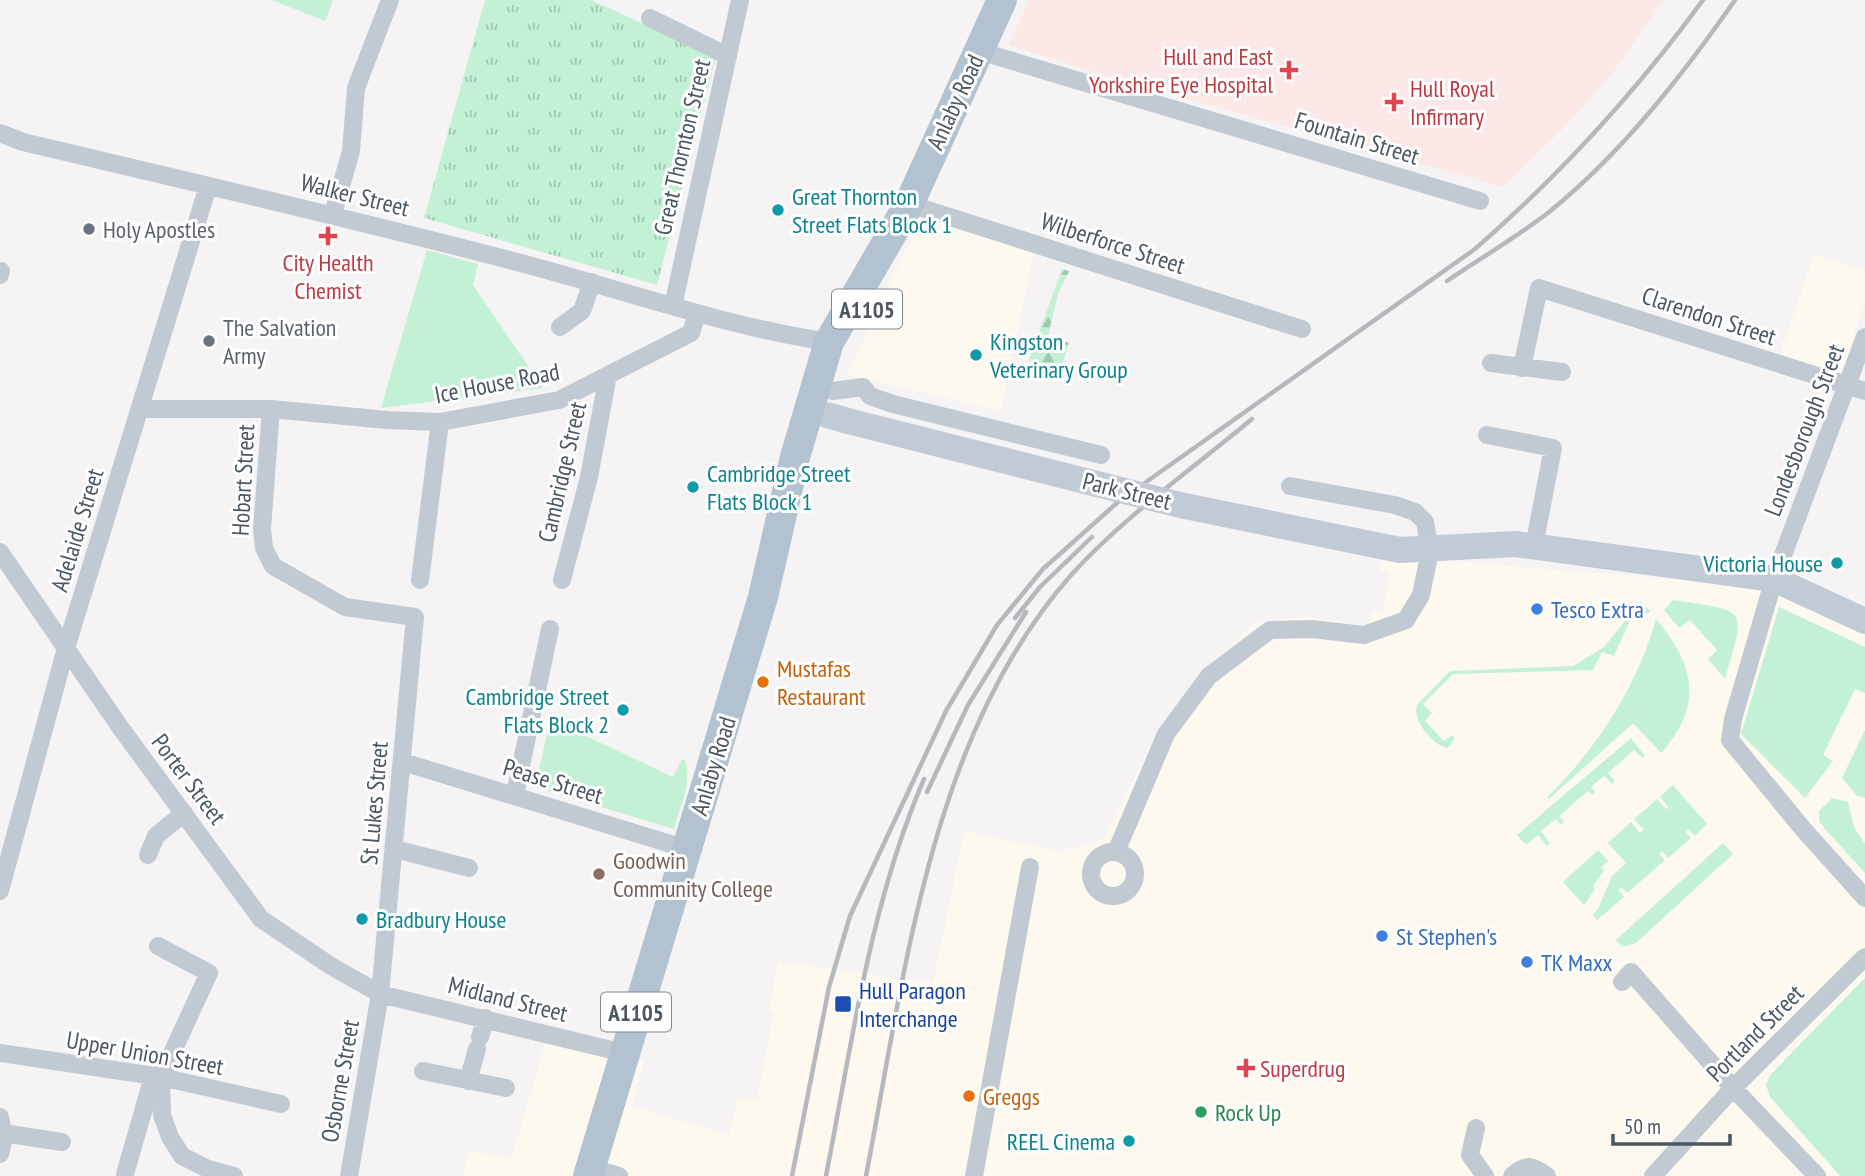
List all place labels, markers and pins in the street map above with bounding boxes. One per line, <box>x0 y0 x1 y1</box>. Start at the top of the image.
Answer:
place label: Hull and East Yorkshire Eye Hospital <box>1089 41 1273 100</box>
marker: Hull and East Yorkshire Eye Hospital <box>1279 60 1299 80</box>
place label: Hull Royal Infirmary <box>1410 73 1495 132</box>
marker: Hull Royal Infirmary <box>1384 92 1404 112</box>
place label: Great Thornton Street Flats Block 1 <box>792 181 952 240</box>
marker: Great Thornton Street Flats Block 1 <box>770 202 786 218</box>
place label: Holy Apostles <box>103 214 215 245</box>
marker: Holy Apostles <box>81 221 97 237</box>
marker: City Health Chemist <box>320 228 336 244</box>
place label: City Health Chemist <box>282 247 374 306</box>
place label: The Salvation Army <box>223 312 336 371</box>
place label: Kingston Veterinary Group <box>989 326 1128 385</box>
marker: The Salvation Army <box>201 333 217 349</box>
marker: Kingston Veterinary Group <box>968 347 984 363</box>
place label: Cambridge Street Flats Block 1 <box>707 458 851 517</box>
marker: Cambridge Street Flats Block 1 <box>685 479 701 495</box>
place label: Victoria House <box>1702 548 1823 579</box>
marker: Victoria House <box>1829 555 1845 571</box>
place label: Tesco Extra <box>1551 594 1644 625</box>
marker: Tesco Extra <box>1529 601 1545 617</box>
place label: Mustafas Restaurant <box>777 653 866 712</box>
marker: Mustafas Restaurant <box>755 674 771 690</box>
place label: Cambridge Street Flats Block 2 <box>465 681 609 740</box>
marker: Cambridge Street Flats Block 2 <box>615 702 631 718</box>
place label: Goodwin Community College <box>613 845 773 904</box>
marker: Goodwin Community College <box>591 866 607 882</box>
place label: Bradbury House <box>376 904 506 935</box>
marker: Bradbury House <box>354 911 370 927</box>
place label: St Stephen's <box>1396 921 1497 952</box>
marker: St Stephen's <box>1374 928 1390 944</box>
place label: TK Maxx <box>1541 947 1613 978</box>
marker: TK Maxx <box>1519 954 1535 970</box>
place label: Hull Paragon Interchange <box>859 975 966 1034</box>
marker: Hull Paragon Interchange <box>833 994 853 1014</box>
place label: Superdrug <box>1260 1053 1345 1084</box>
marker: Superdrug <box>1238 1060 1254 1076</box>
place label: Greggs <box>983 1081 1040 1112</box>
marker: Greggs <box>961 1088 977 1104</box>
place label: Rock Up <box>1215 1097 1281 1128</box>
marker: Rock Up <box>1193 1104 1209 1120</box>
place label: REEL Cinema <box>1007 1126 1115 1157</box>
marker: REEL Cinema <box>1121 1133 1137 1149</box>

